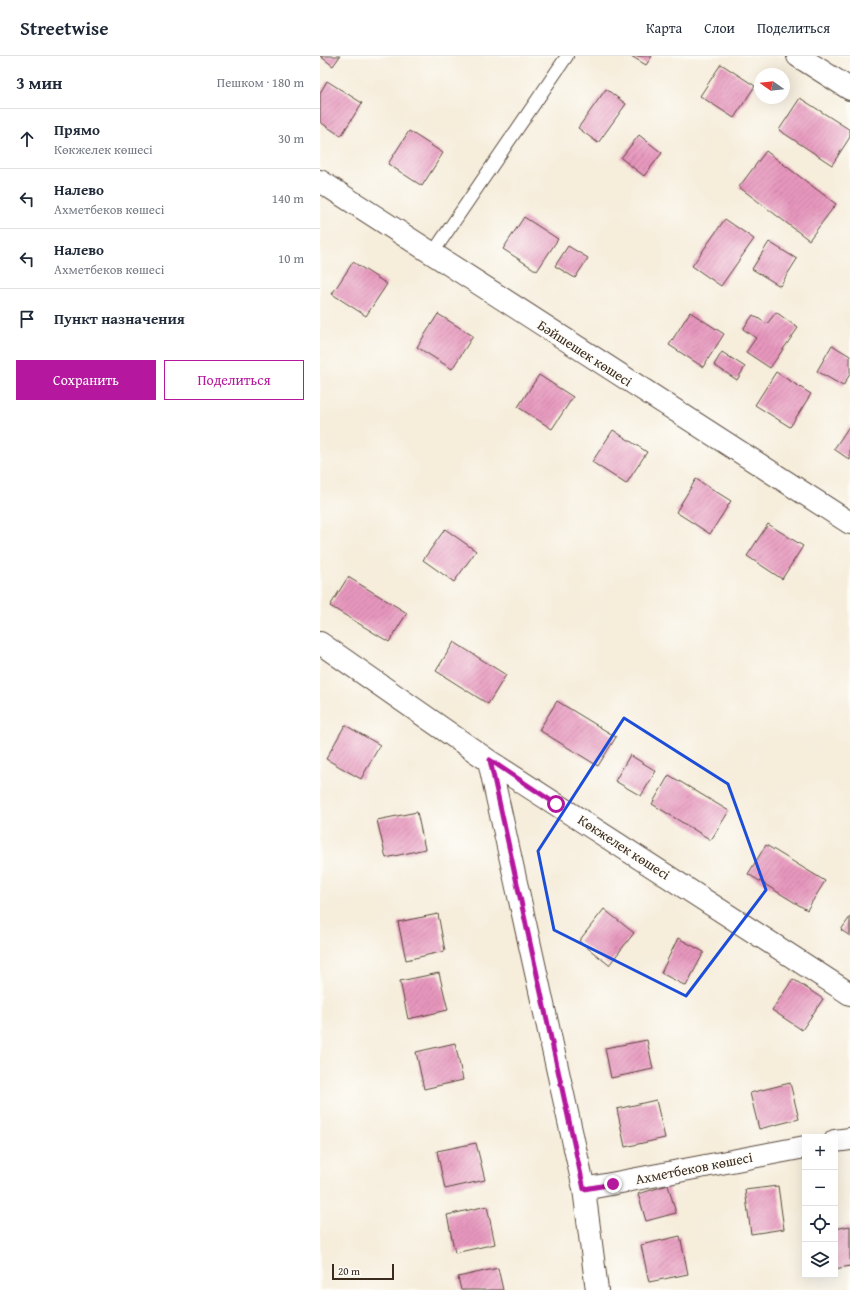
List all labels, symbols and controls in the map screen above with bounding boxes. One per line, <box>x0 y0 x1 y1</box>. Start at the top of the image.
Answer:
text: Streetwise <box>20 14 109 42</box>
text: Карта <box>646 18 682 38</box>
text: Слои <box>704 18 735 38</box>
text: Поделиться <box>757 18 830 38</box>
north arrow <box>754 68 790 104</box>
text: 3 мин <box>16 70 62 95</box>
text: Пешком · 180 m <box>217 73 304 92</box>
text: Прямо <box>54 119 100 140</box>
icon: ahead <box>16 128 38 150</box>
text: 30 m <box>278 129 304 148</box>
text: Көкжелек көшесі <box>54 140 153 159</box>
text: Налево <box>54 179 104 200</box>
icon: left <box>16 188 38 210</box>
text: 140 m <box>272 189 304 208</box>
text: Ахметбеков көшесі <box>54 200 164 219</box>
text: Налево <box>54 239 104 260</box>
icon: left <box>16 248 38 270</box>
text: 10 m <box>278 249 304 268</box>
text: Ахметбеков көшесі <box>54 260 164 279</box>
icon: arrive <box>16 308 38 330</box>
text: Пункт назначения <box>54 308 185 329</box>
street label: Бәйшешек көшесі <box>534 315 636 391</box>
button: Сохранить <box>16 360 156 400</box>
button: Поделиться <box>164 360 304 400</box>
route start <box>547 795 565 813</box>
street label: Көкжелек көшесі <box>574 810 674 884</box>
map controls <box>802 1134 838 1278</box>
button: + <box>802 1134 838 1170</box>
street label: Ахметбеков көшесі <box>634 1147 754 1189</box>
button: − <box>802 1170 838 1206</box>
route end <box>604 1175 622 1193</box>
button: locate <box>802 1206 838 1242</box>
button: layers <box>802 1242 838 1278</box>
scale bar <box>332 1262 394 1281</box>
text: 20 m <box>338 1263 360 1279</box>

